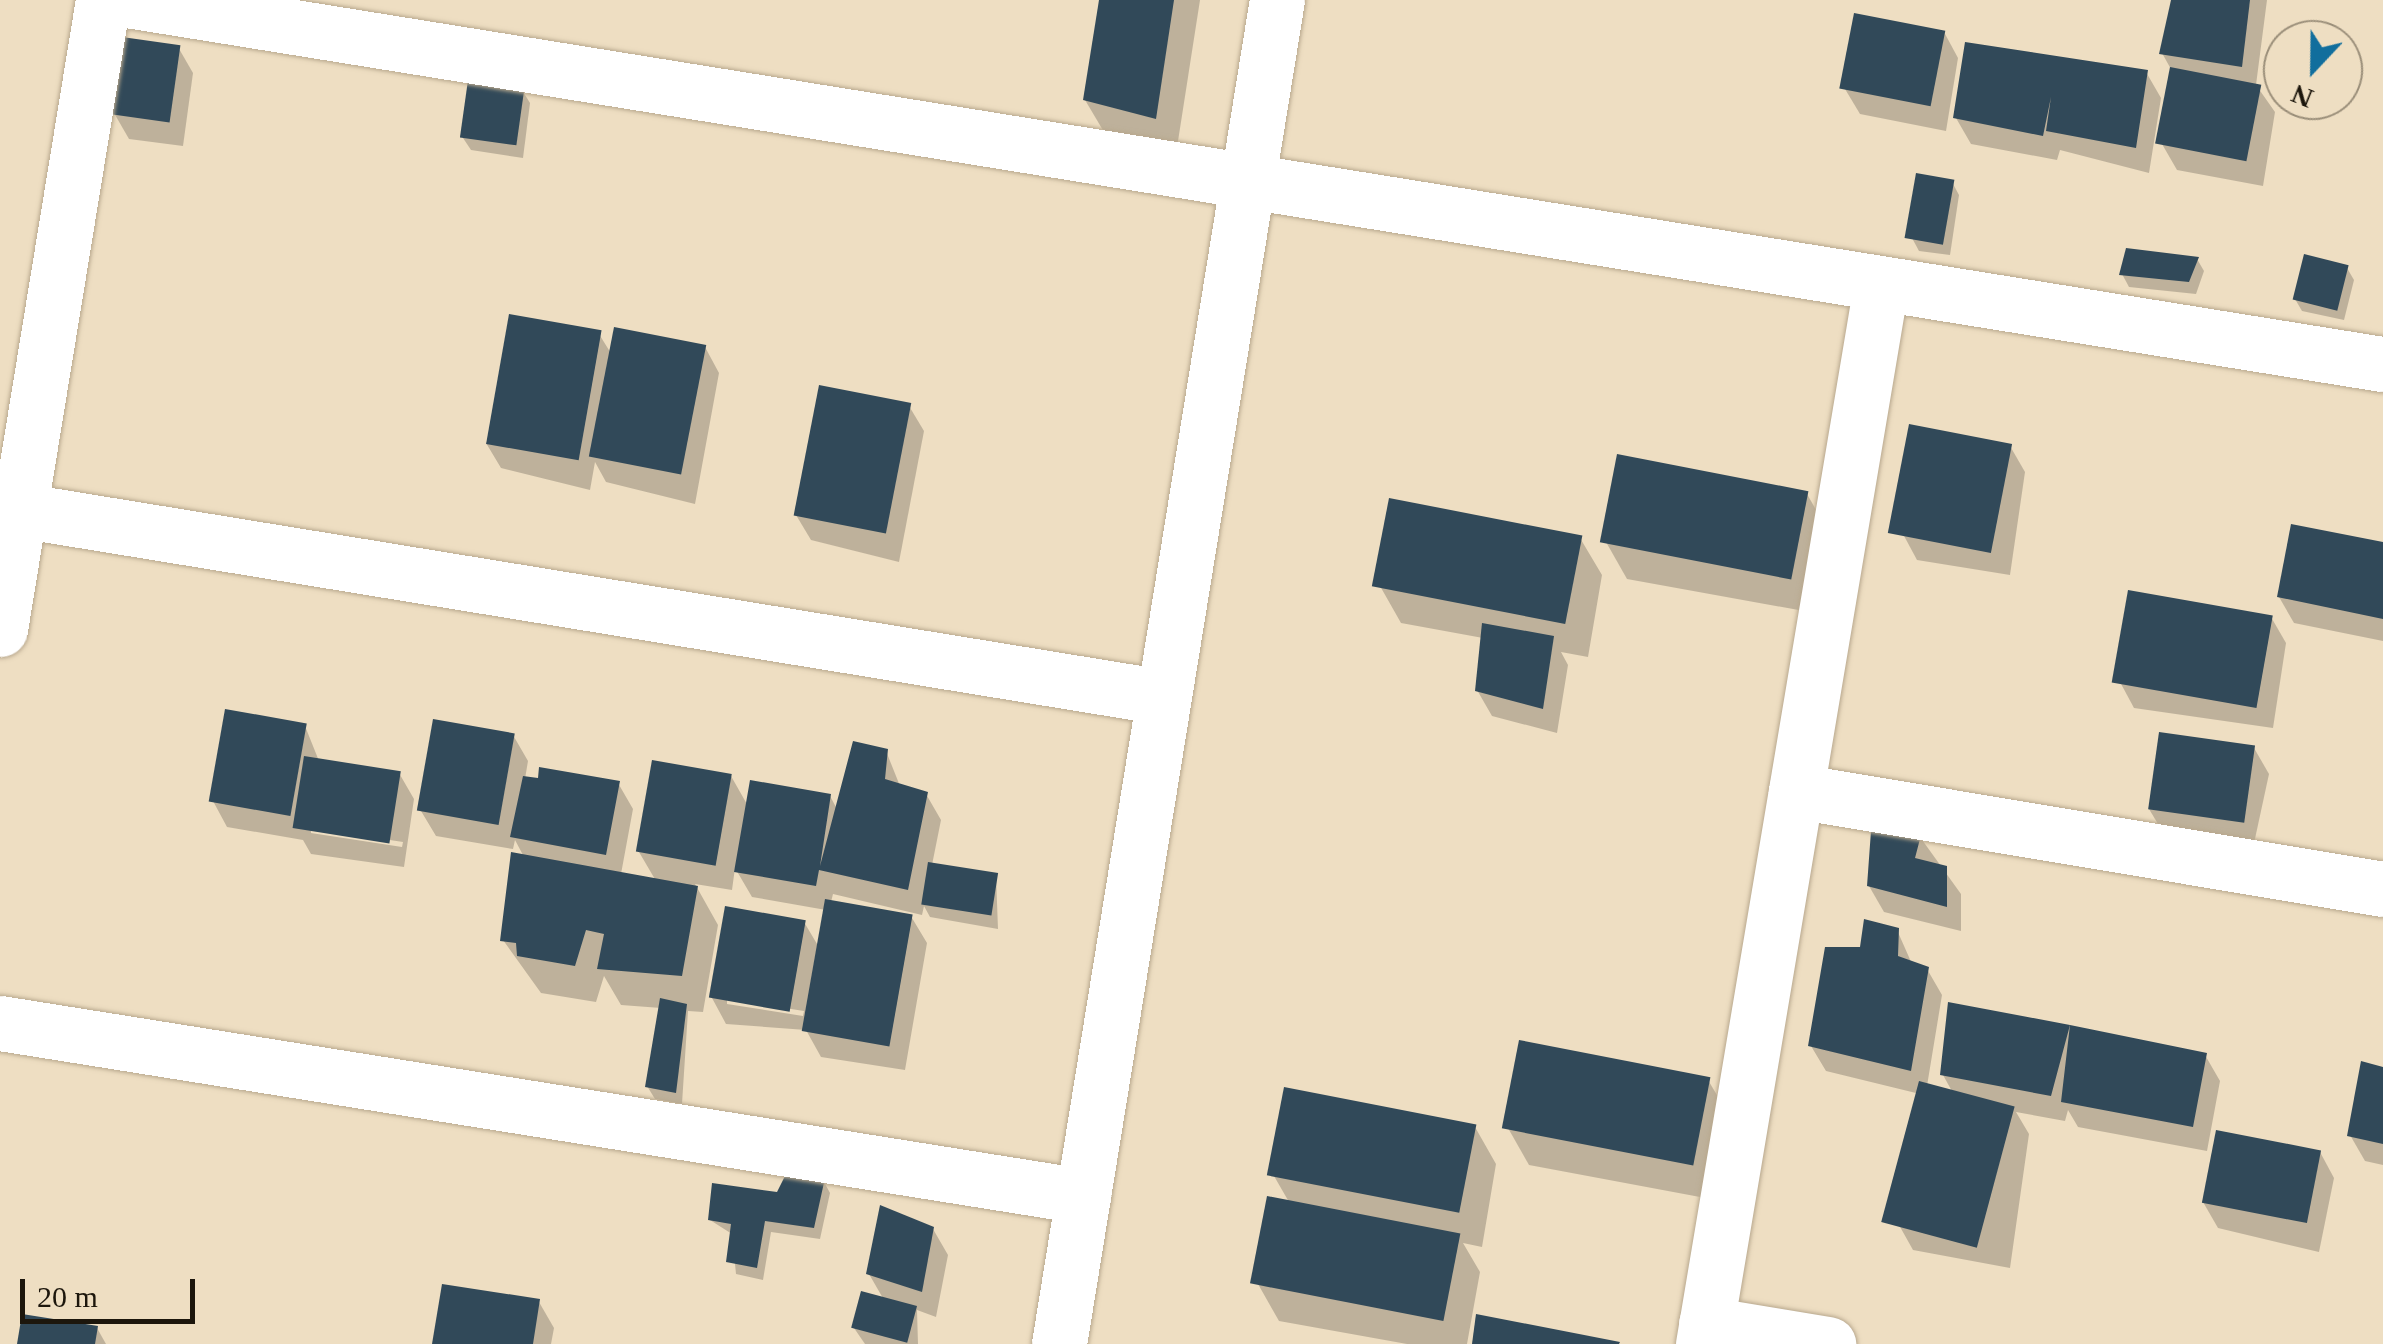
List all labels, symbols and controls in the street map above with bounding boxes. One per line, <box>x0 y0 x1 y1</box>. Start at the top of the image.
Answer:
north arrow <box>2263 20 2363 120</box>
text: N <box>2287 78 2318 115</box>
scale bar <box>25 1259 200 1321</box>
text: 20 m <box>37 1280 98 1313</box>

